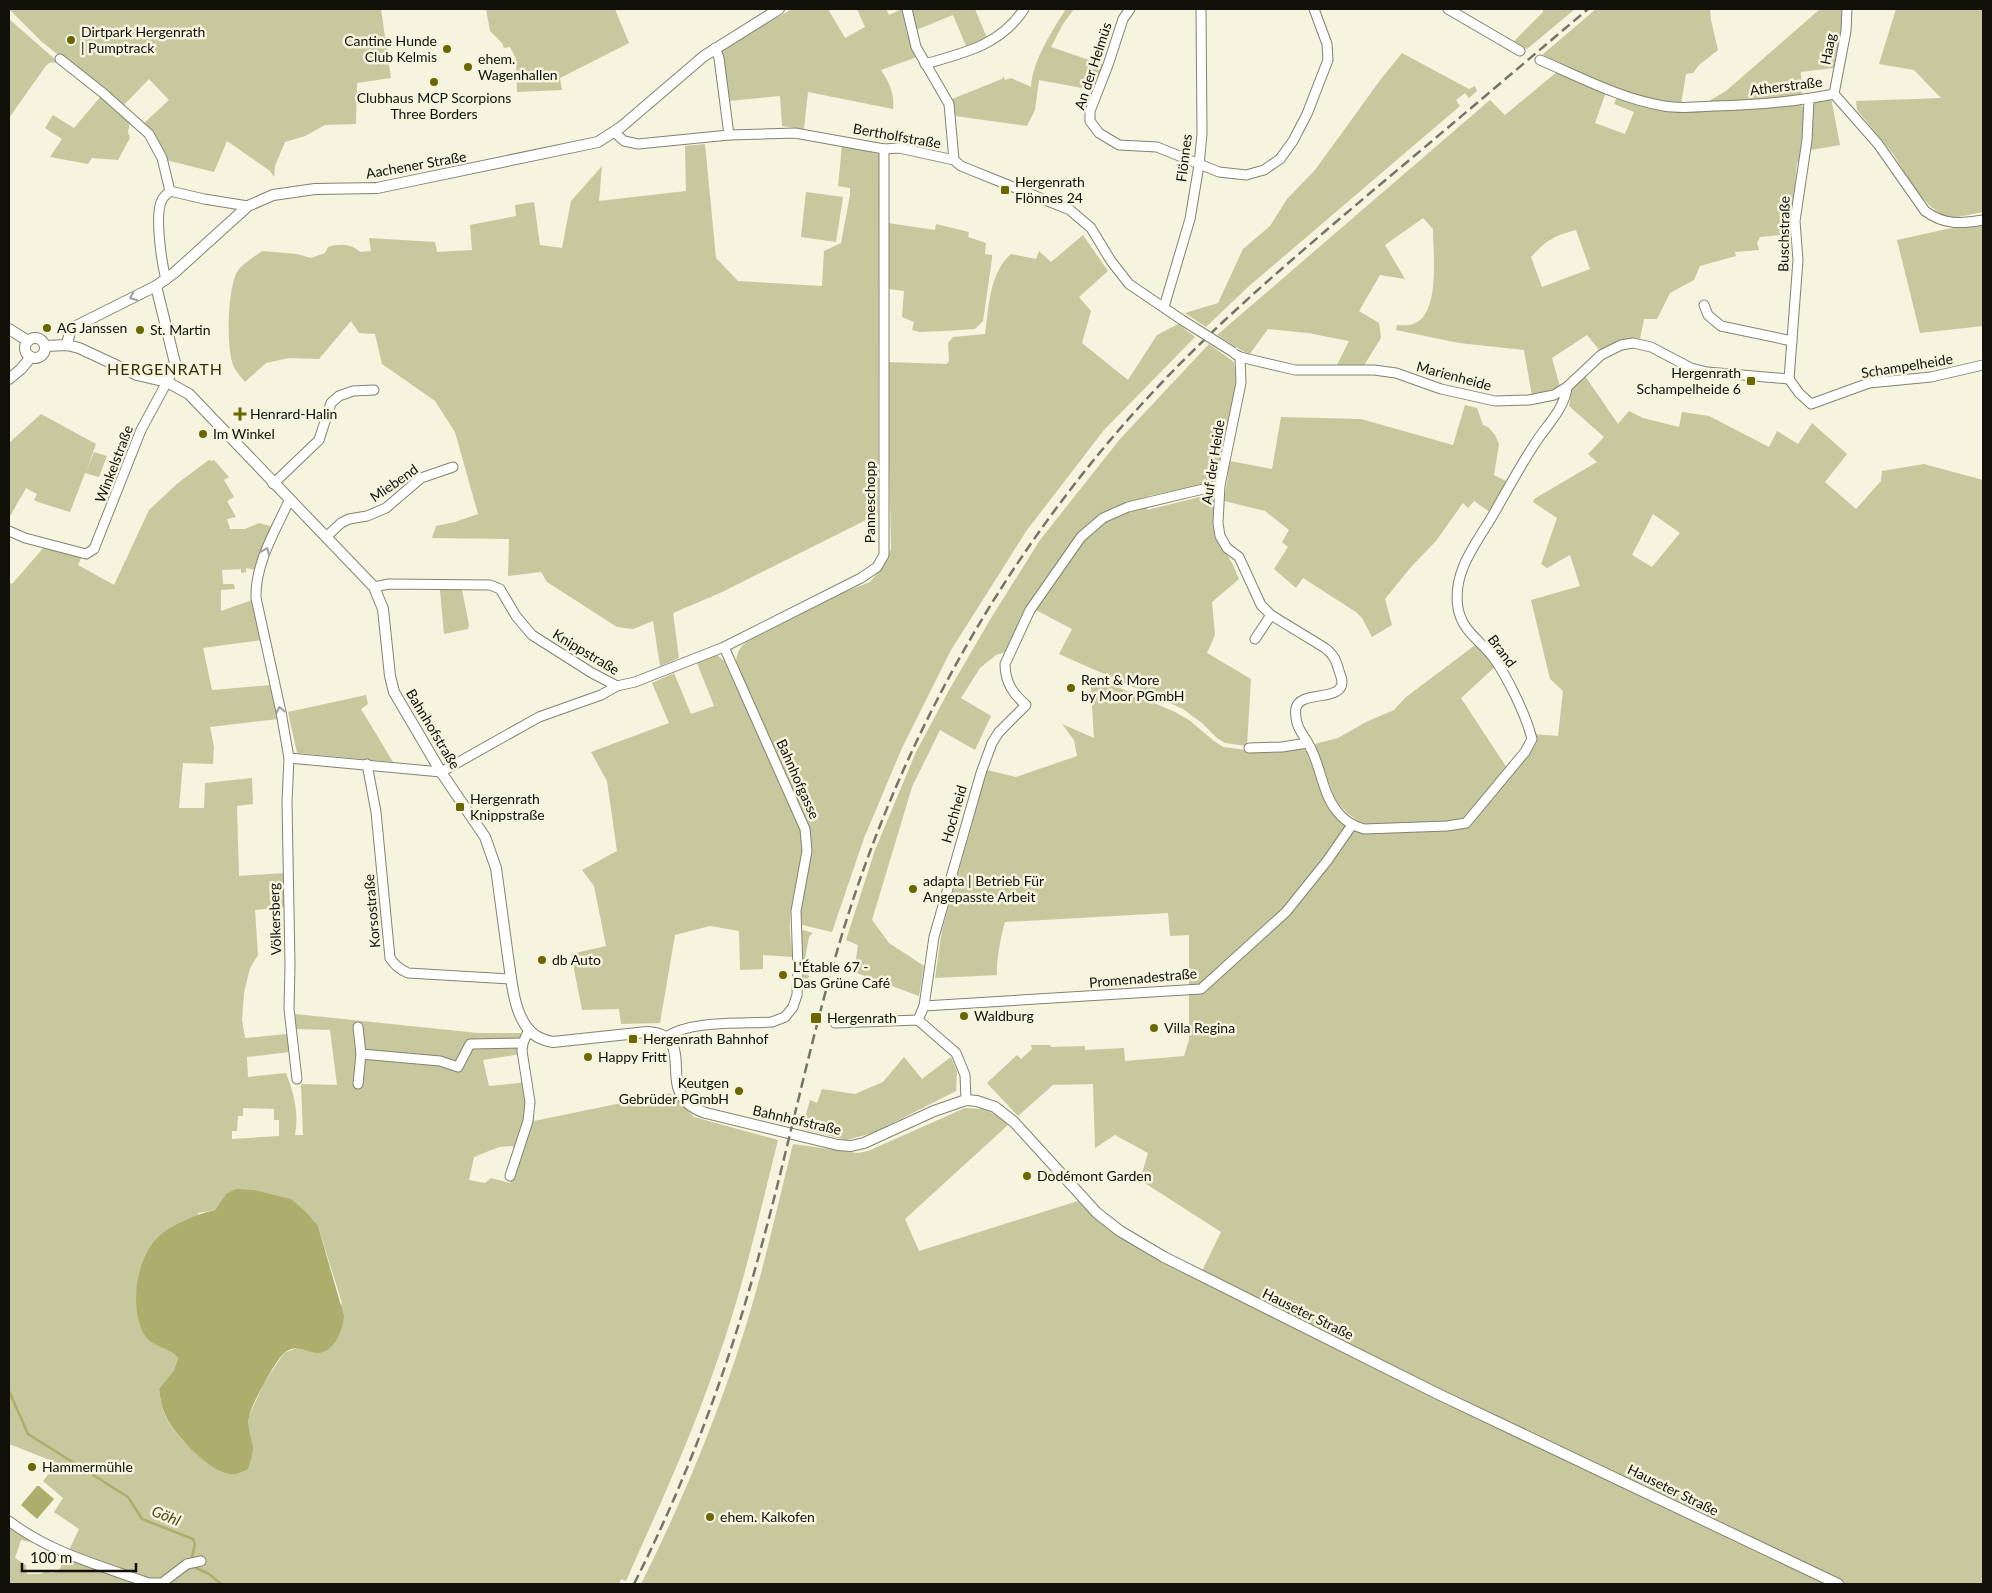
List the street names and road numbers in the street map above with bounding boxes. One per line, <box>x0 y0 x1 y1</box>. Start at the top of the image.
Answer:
street label: An der Helmüs <box>1070 20 1115 112</box>
street label: Haag <box>1816 32 1839 66</box>
street label: Atherstraße <box>1749 73 1823 98</box>
street label: Bertholfstraße <box>852 119 942 152</box>
street label: Flönnes <box>1172 133 1195 183</box>
street label: Aachener Straße <box>364 147 467 182</box>
street label: Buschstraße <box>1774 196 1793 272</box>
street label: Schampelheide <box>1860 350 1954 381</box>
street label: Marienheide <box>1415 357 1494 394</box>
street label: Auf der Heide <box>1197 418 1228 505</box>
street label: Winkelstraße <box>91 423 136 505</box>
street label: Miebend <box>367 460 421 505</box>
street label: Panneschopp <box>861 461 878 543</box>
street label: Knippstraße <box>550 625 623 678</box>
street label: Brand <box>1485 631 1520 670</box>
street label: Bahnhofstraße <box>403 686 464 772</box>
street label: Bahnhofgasse <box>773 736 824 821</box>
street label: Hochheid <box>937 783 970 845</box>
street label: Korsostraße <box>360 873 383 949</box>
street label: Völkersberg <box>265 883 284 955</box>
street label: Promenadestraße <box>1088 964 1198 991</box>
street label: Bahnhofstraße <box>751 1101 843 1138</box>
street label: Hauseter Straße <box>1260 1284 1357 1343</box>
street label: Hauseter Straße <box>1625 1460 1722 1519</box>

